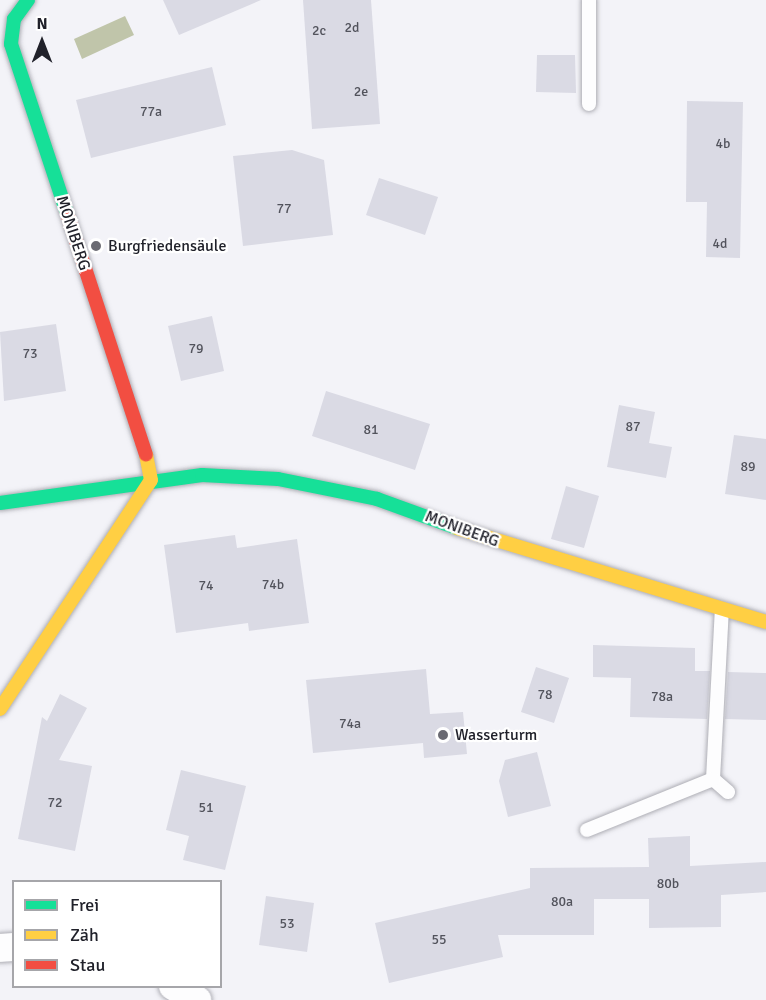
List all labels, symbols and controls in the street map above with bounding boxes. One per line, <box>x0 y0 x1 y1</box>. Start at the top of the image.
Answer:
north arrow <box>12 12 72 72</box>
text: N <box>36 14 48 34</box>
house number: 2d <box>345 20 359 36</box>
house number: 2c <box>312 23 326 39</box>
house number: 2e <box>354 84 368 100</box>
house number: 77a <box>140 104 162 120</box>
house number: 4b <box>716 136 730 152</box>
street label: MONIBERG <box>52 193 94 273</box>
house number: 77 <box>276 201 292 217</box>
place label: Burgfriedensäule <box>108 236 226 256</box>
house number: 4d <box>713 236 727 252</box>
marker: Burgfriedensäule <box>89 239 103 253</box>
house number: 79 <box>188 341 204 357</box>
house number: 73 <box>22 346 38 362</box>
house number: 87 <box>625 419 641 435</box>
house number: 81 <box>363 422 379 438</box>
house number: 89 <box>740 459 756 475</box>
street label: MONIBERG <box>422 507 502 551</box>
house number: 74b <box>262 577 284 593</box>
house number: 74 <box>198 578 214 594</box>
house number: 78 <box>537 687 553 703</box>
house number: 78a <box>651 689 673 705</box>
house number: 74a <box>339 716 361 732</box>
place label: Wasserturm <box>455 725 537 745</box>
marker: Wasserturm <box>436 728 450 742</box>
house number: 72 <box>47 795 63 811</box>
house number: 51 <box>198 800 214 816</box>
house number: 80b <box>657 876 679 892</box>
legend <box>12 880 222 988</box>
text: Frei <box>70 894 99 916</box>
house number: 80a <box>551 894 573 910</box>
house number: 53 <box>279 916 295 932</box>
text: Zäh <box>70 924 99 946</box>
house number: 55 <box>431 932 447 948</box>
text: Stau <box>70 954 105 976</box>

